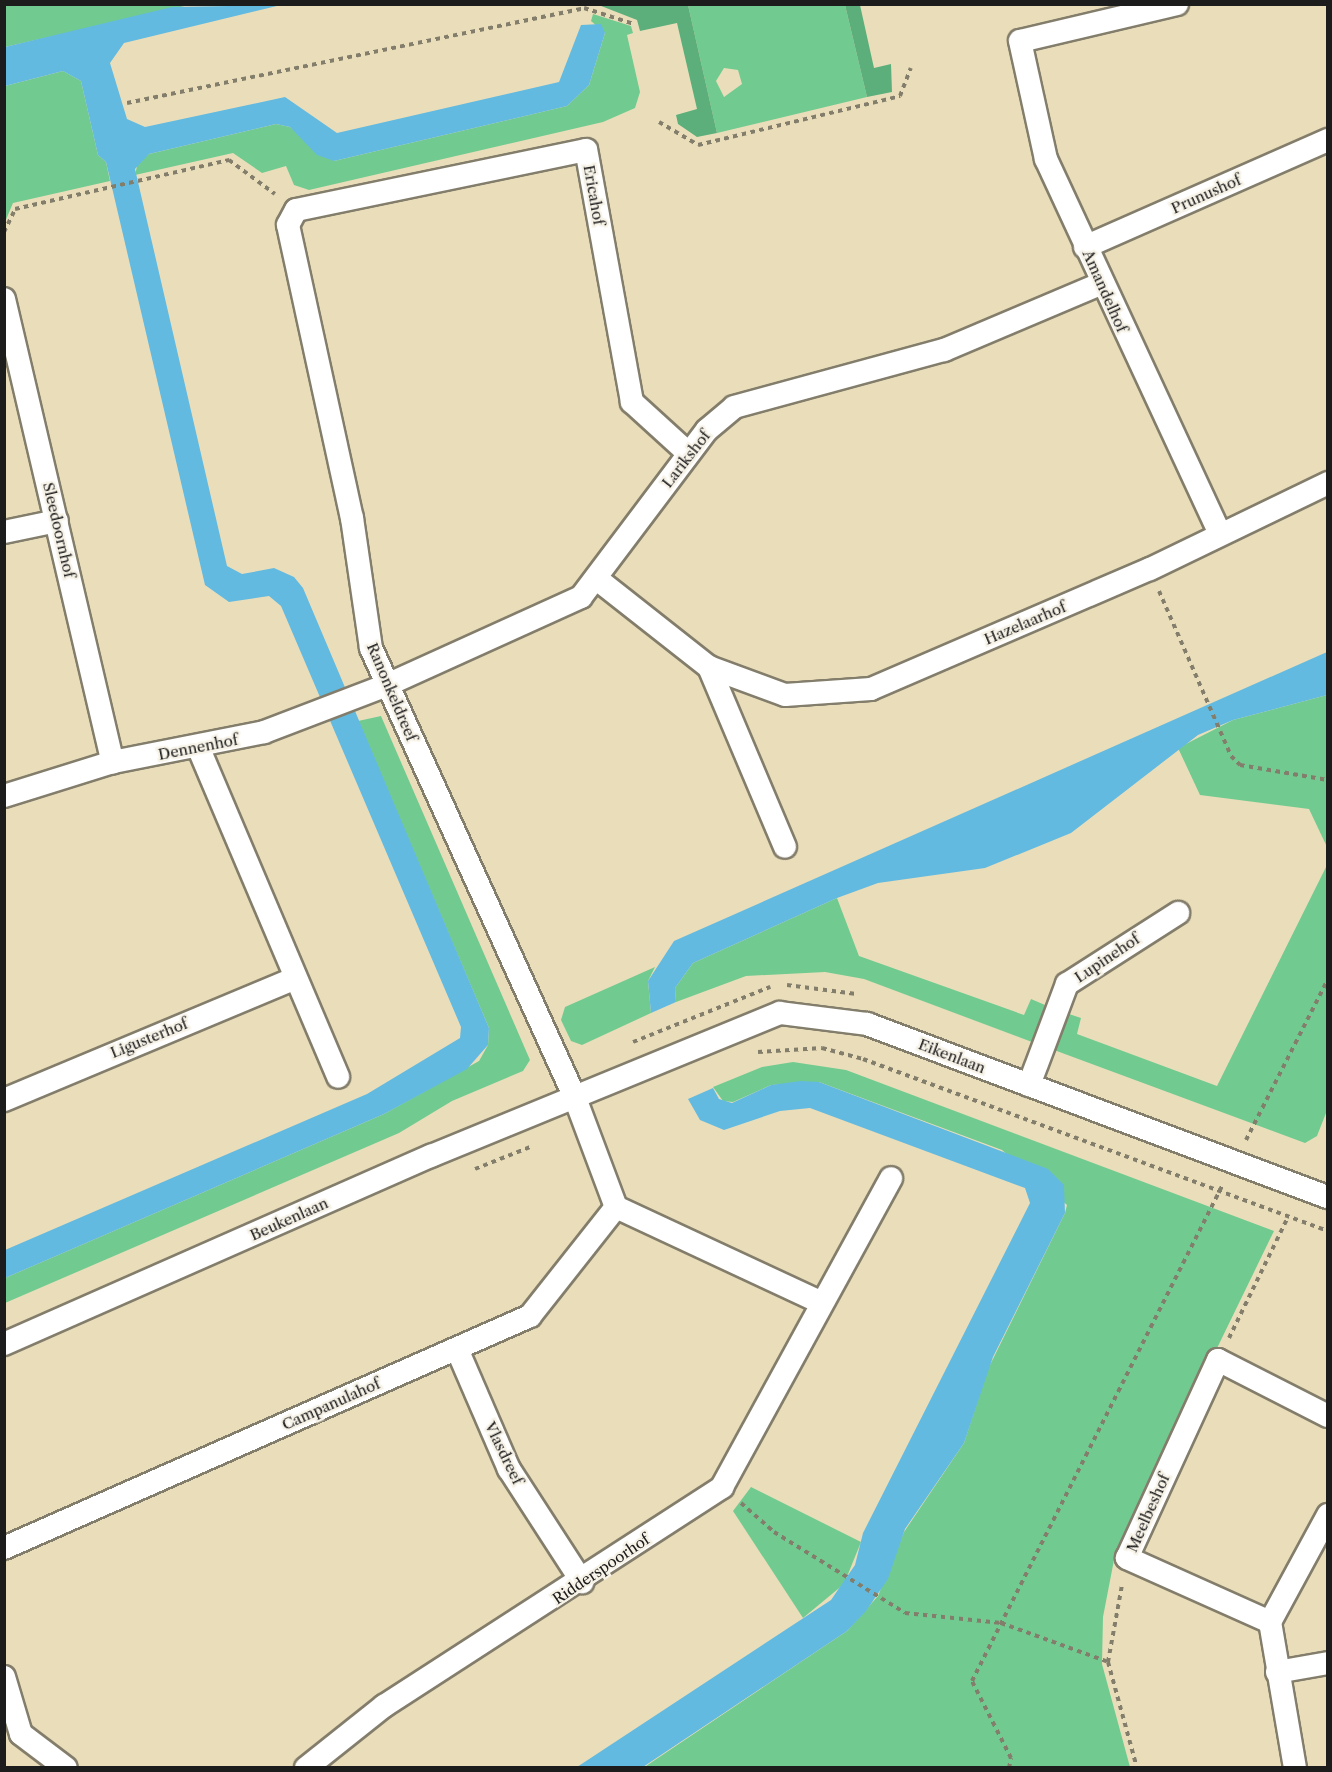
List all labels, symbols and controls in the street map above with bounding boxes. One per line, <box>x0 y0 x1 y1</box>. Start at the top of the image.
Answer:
street label: Ericahof <box>580 163 608 227</box>
street label: Prunushof <box>1168 171 1244 217</box>
street label: Amandelhof <box>1079 247 1131 335</box>
street label: Larikshof <box>658 427 714 491</box>
street label: Sleedoornhof <box>39 481 79 579</box>
street label: Hazelaarhof <box>981 598 1069 648</box>
street label: Ranonkeldreef <box>363 640 421 744</box>
street label: Dennenhof <box>157 730 239 764</box>
street label: Lupinehof <box>1071 930 1143 986</box>
street label: Ligusterhof <box>108 1014 190 1062</box>
street label: Eikenlaan <box>916 1035 988 1077</box>
street label: Beukenlaan <box>247 1194 331 1244</box>
street label: Campanulahof <box>279 1374 383 1434</box>
street label: Vlasdreef <box>481 1419 527 1487</box>
street label: Meelbeshof <box>1123 1471 1173 1555</box>
street label: Ridderspoorhof <box>549 1530 653 1608</box>

